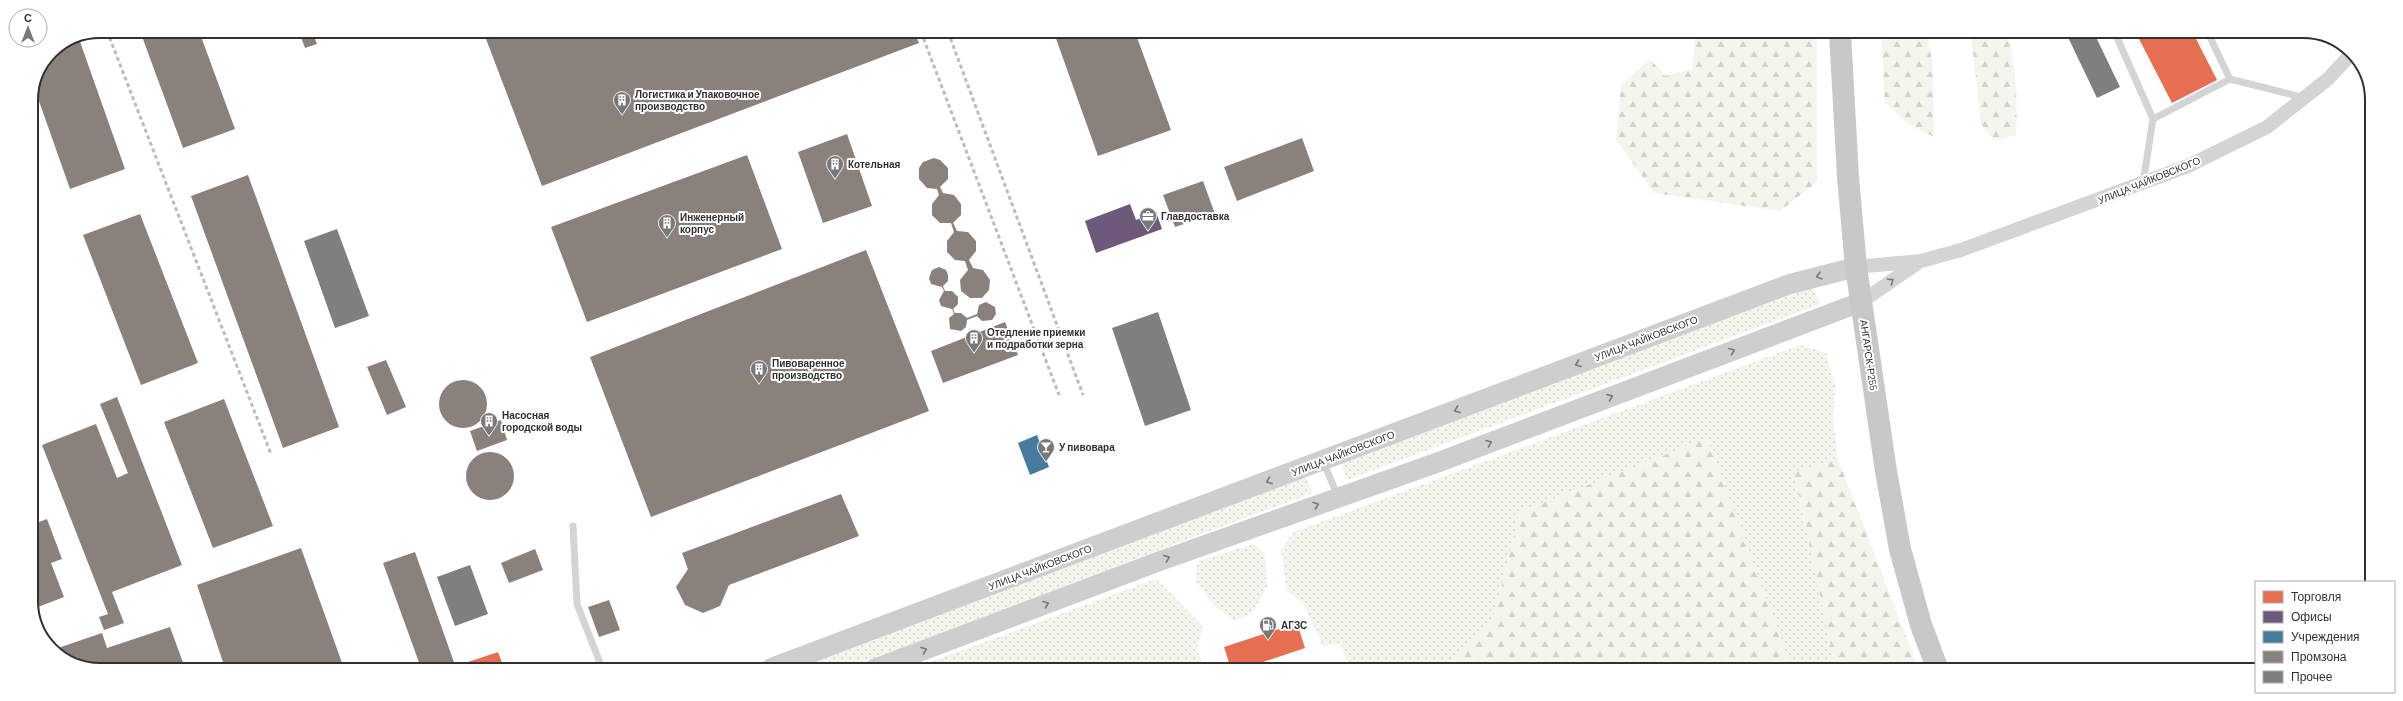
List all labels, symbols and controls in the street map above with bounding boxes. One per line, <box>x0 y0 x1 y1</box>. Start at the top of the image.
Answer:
north arrow <box>8 8 48 48</box>
text: С <box>24 11 32 24</box>
place label: Логистика и Упаковочное производство <box>635 88 760 112</box>
building icon: Логистика и Упаковочное производство <box>612 90 632 115</box>
building icon: Котельная <box>825 154 845 179</box>
street label: УЛИЦА ЧАЙКОВСКОГО <box>2096 154 2202 206</box>
place label: Котельная <box>848 158 901 170</box>
office icon: Главдоставка <box>1138 206 1158 231</box>
place label: Главдоставка <box>1161 210 1230 222</box>
place label: Инженерный корпус <box>680 211 744 235</box>
building icon: Инженерный корпус <box>657 213 677 238</box>
one-way arrow <box>1815 272 1822 280</box>
one-way arrow <box>1887 278 1894 286</box>
street label: УЛИЦА ЧАЙКОВСКОГО <box>1593 313 1699 363</box>
street label: АНГАРСК-Р255 <box>1858 319 1880 391</box>
place label: Отедление приемки и подработки зерна <box>987 326 1085 350</box>
building icon: Отедление приемки и подработки зерна <box>964 328 984 353</box>
one-way arrow <box>1728 347 1735 355</box>
place label: Пивоваренное производство <box>772 357 845 381</box>
building icon: Пивоваренное производство <box>749 359 769 384</box>
one-way arrow <box>1575 360 1582 368</box>
one-way arrow <box>1607 393 1614 401</box>
one-way arrow <box>1453 406 1460 414</box>
place label: Насосная городской воды <box>502 409 582 433</box>
building icon: Насосная городской воды <box>479 411 499 436</box>
street label: УЛИЦА ЧАЙКОВСКОГО <box>1290 428 1396 478</box>
bar icon: У пивовара <box>1036 437 1056 462</box>
one-way arrow <box>1485 440 1492 448</box>
place label: У пивовара <box>1059 441 1115 453</box>
one-way arrow <box>1266 476 1273 484</box>
one-way arrow <box>1313 502 1320 510</box>
street label: УЛИЦА ЧАЙКОВСКОГО <box>987 542 1093 592</box>
one-way arrow <box>1164 555 1171 563</box>
legend <box>2255 581 2395 693</box>
text: Торговля <box>2291 589 2341 604</box>
one-way arrow <box>1042 601 1049 609</box>
text: Офисы <box>2291 609 2332 624</box>
fuel station icon: АГЗС <box>1258 615 1278 640</box>
place label: АГЗС <box>1281 619 1307 631</box>
text: Учреждения <box>2291 629 2360 644</box>
one-way arrow <box>920 646 927 654</box>
text: Промзона <box>2291 649 2347 664</box>
text: Прочее <box>2291 669 2333 684</box>

